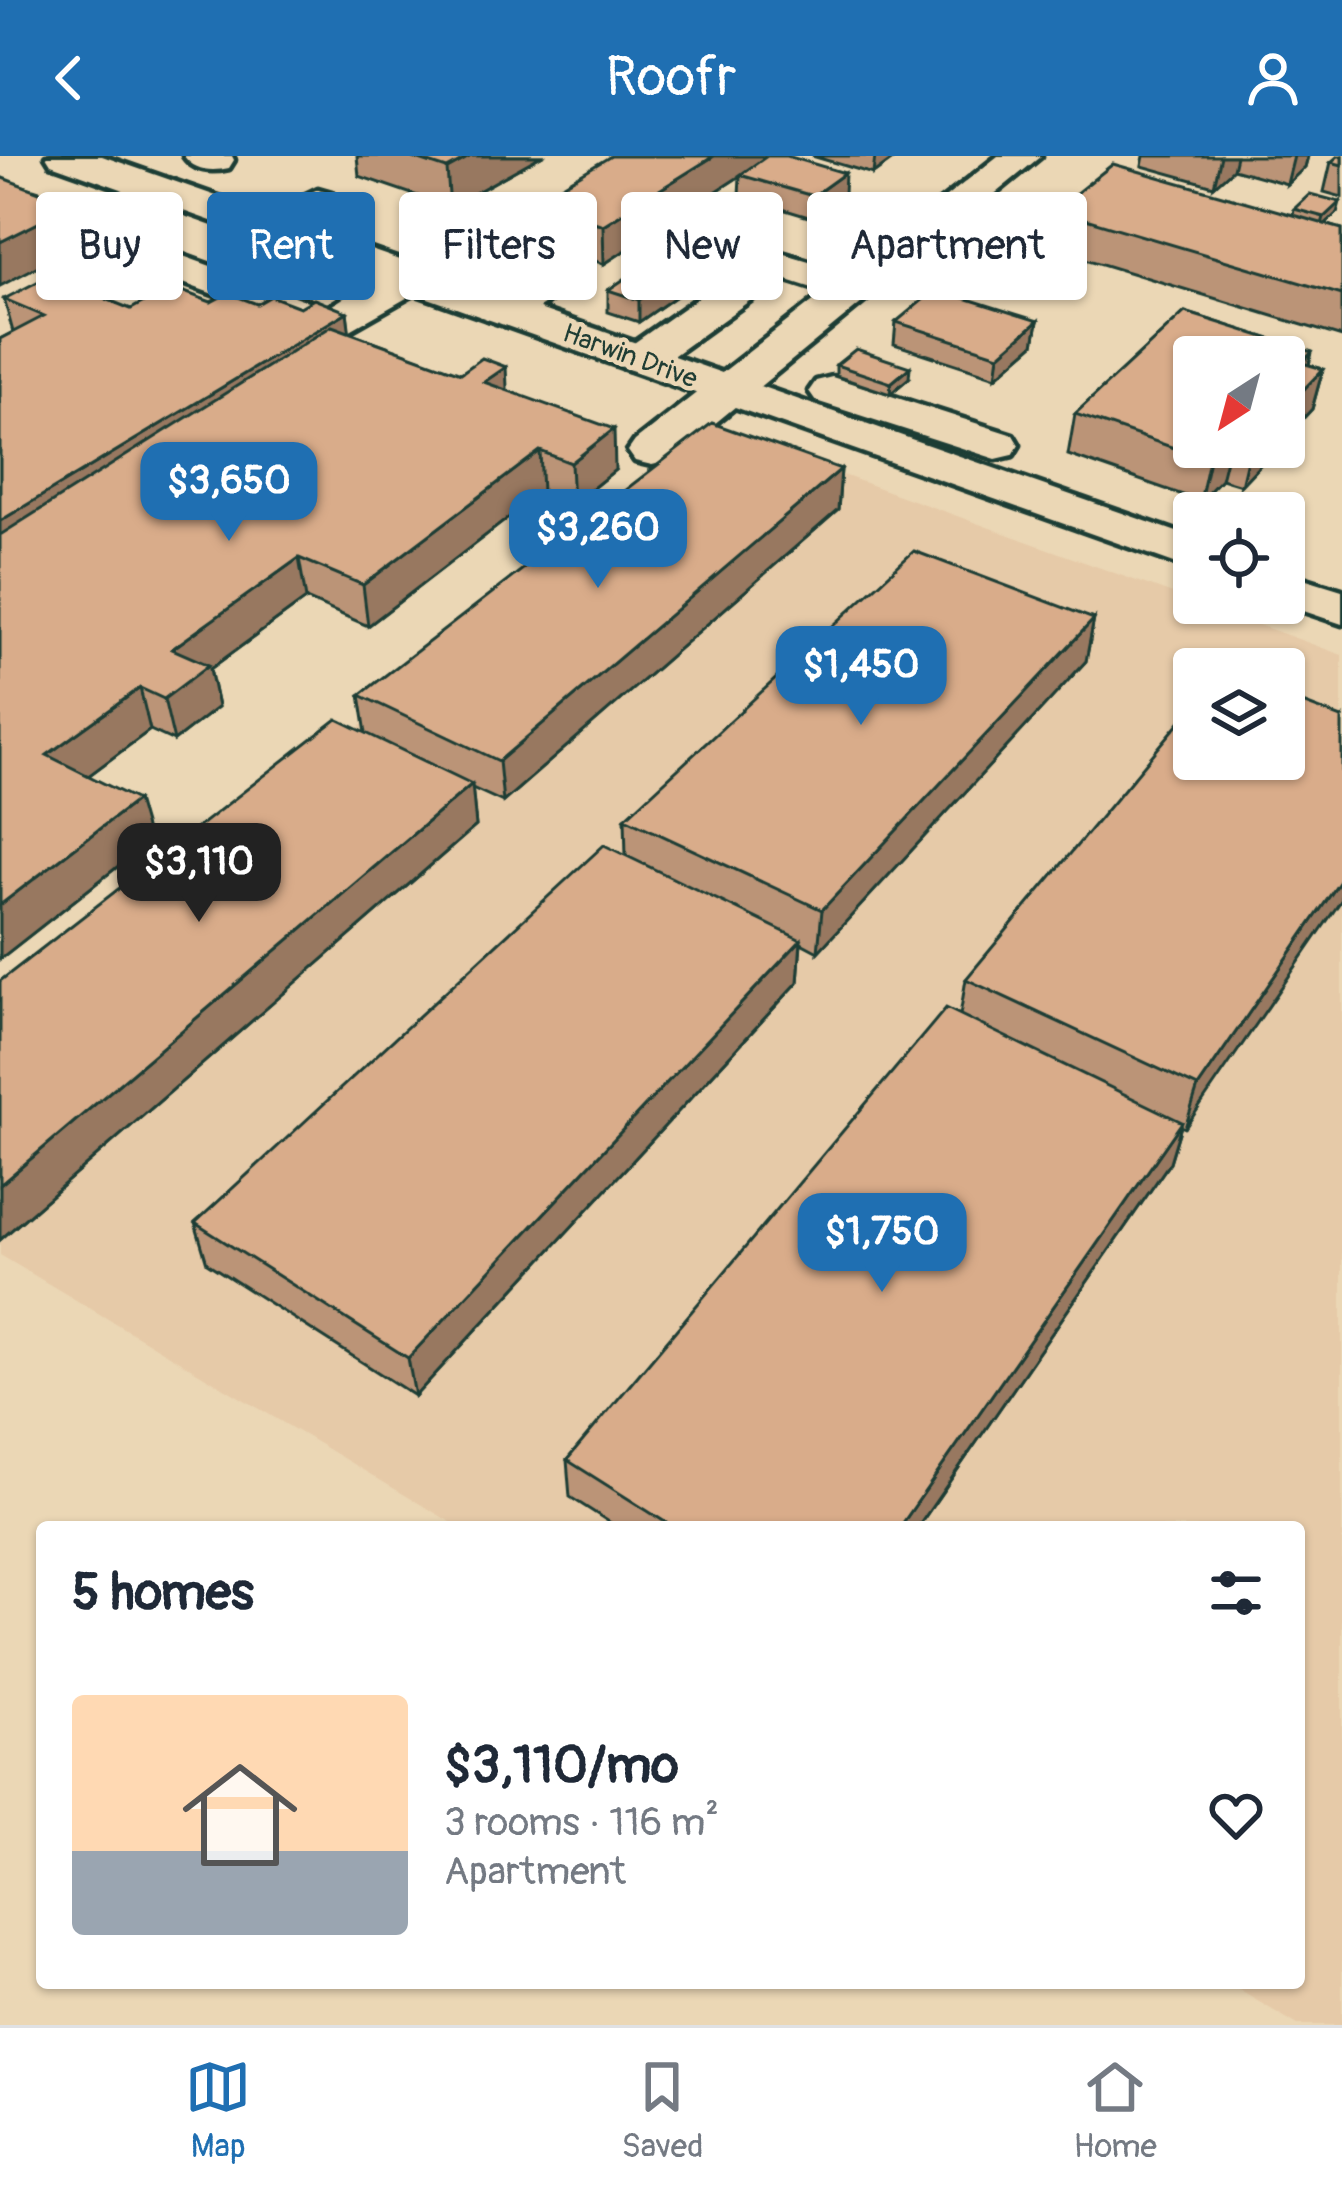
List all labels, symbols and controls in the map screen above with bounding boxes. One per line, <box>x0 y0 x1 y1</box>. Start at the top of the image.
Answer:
text: Roofr <box>606 44 736 112</box>
icon: back <box>36 45 102 111</box>
icon: person <box>1240 45 1306 111</box>
chip: Buy <box>36 192 183 300</box>
chip: Rent <box>207 192 375 300</box>
chip: Filters <box>399 192 597 300</box>
chip: New <box>621 192 783 300</box>
chip: Apartment <box>807 192 1087 300</box>
street label: Harwin Drive <box>558 316 702 396</box>
north arrow <box>1173 336 1305 468</box>
map controls <box>1173 336 1305 780</box>
pin: $3,650 <box>131 442 327 544</box>
text: $3,650 <box>167 456 291 505</box>
pin: $3,260 <box>500 489 696 591</box>
button: locate <box>1173 492 1305 624</box>
text: $3,260 <box>536 503 660 552</box>
pin: $1,450 <box>763 626 959 728</box>
text: $1,450 <box>803 640 919 689</box>
button: layers <box>1173 648 1305 780</box>
pin: $3,110 <box>101 823 297 925</box>
text: $3,110 <box>144 837 254 886</box>
pin: $1,750 <box>784 1193 980 1295</box>
text: $1,750 <box>825 1207 939 1256</box>
icon: filters <box>1203 1560 1269 1626</box>
text: 5 homes <box>72 1561 254 1625</box>
text: $3,110/mo <box>444 1734 679 1798</box>
icon: home <box>168 1743 312 1887</box>
icon: heart <box>1203 1782 1269 1848</box>
text: 3 rooms · 116 m² <box>444 1798 719 1847</box>
text: Apartment <box>444 1847 626 1896</box>
tab: Map <box>185 2054 251 2167</box>
tab: Saved <box>621 2054 703 2167</box>
tab: Home <box>1074 2054 1157 2167</box>

